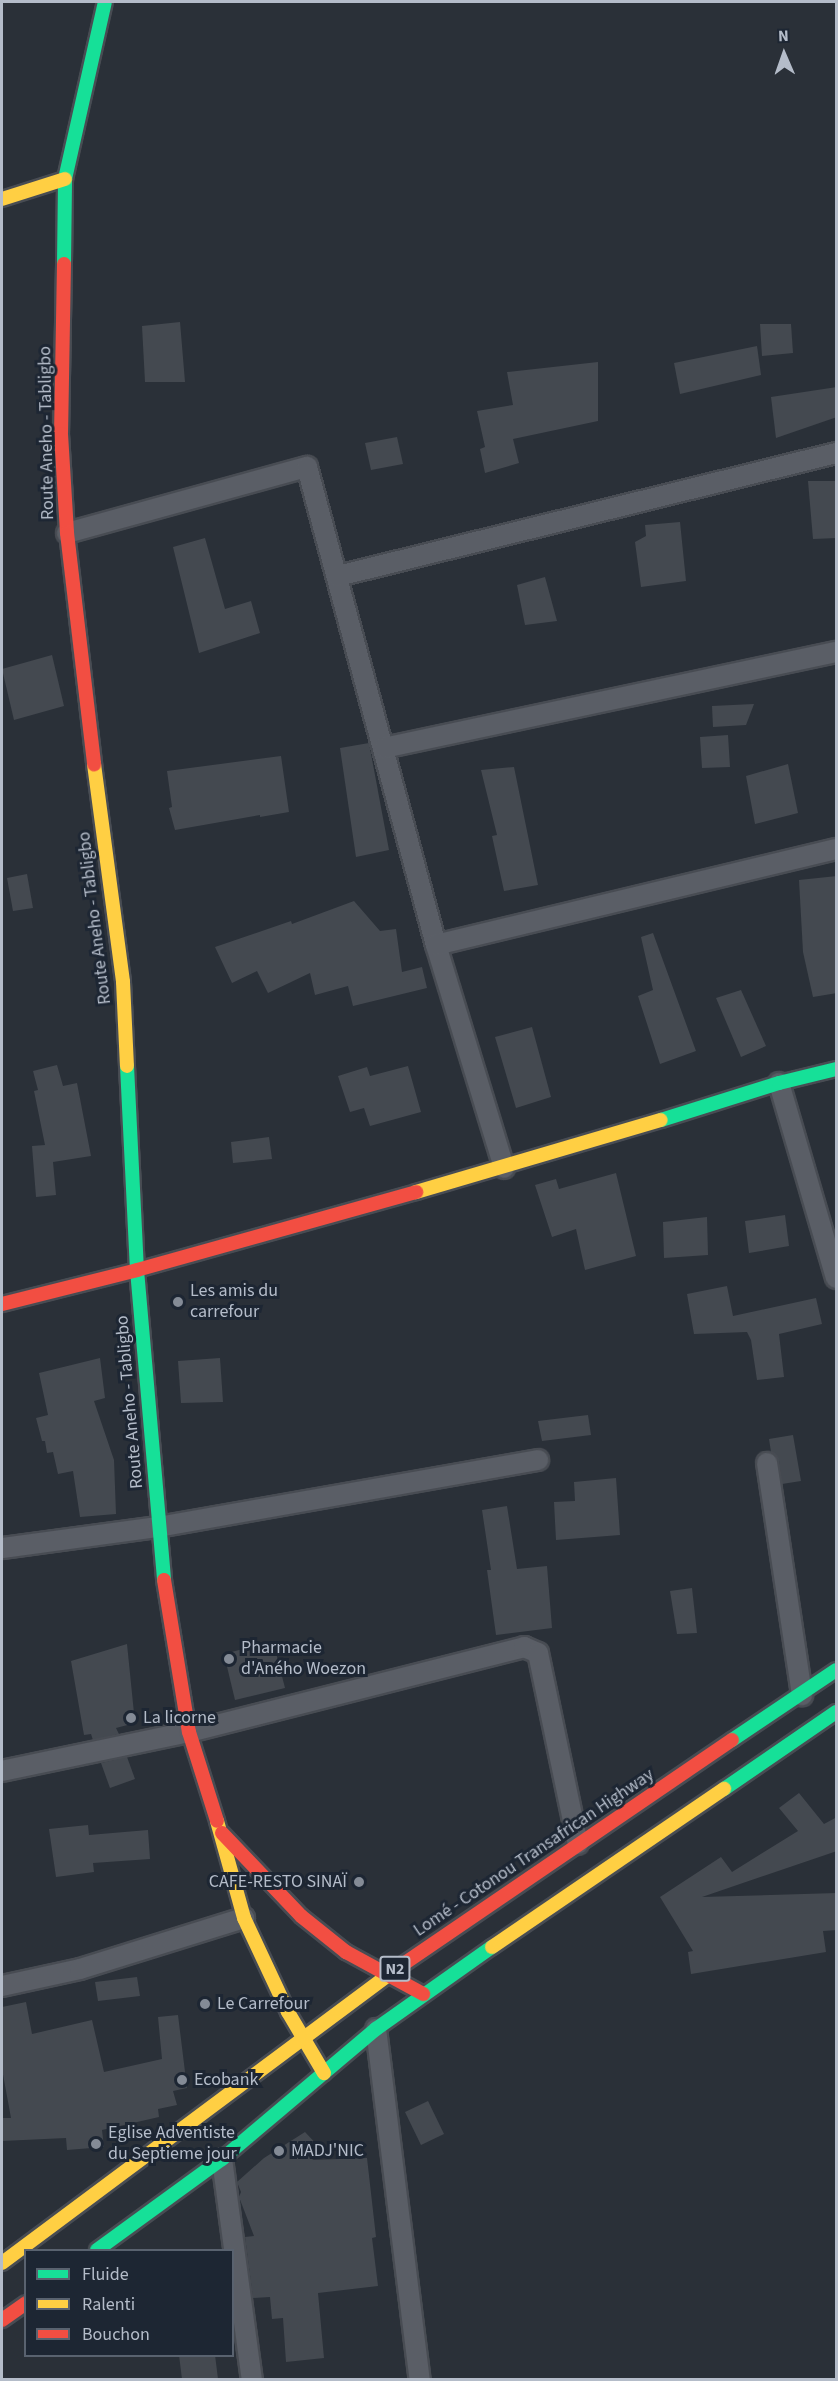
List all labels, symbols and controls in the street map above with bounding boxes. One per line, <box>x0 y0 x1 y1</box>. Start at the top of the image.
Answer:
north arrow <box>754 24 814 84</box>
text: N <box>778 25 789 47</box>
street label: Route Aneho - Tabligbo <box>35 346 59 520</box>
street label: Route Aneho - Tabligbo <box>74 830 116 1006</box>
place label: Les amis du carrefour <box>190 1281 278 1324</box>
marker: Les amis du carrefour <box>171 1295 185 1309</box>
street label: Route Aneho - Tabligbo <box>112 1314 148 1490</box>
place label: Pharmacie d'Aného Woezon <box>241 1638 366 1680</box>
marker: Pharmacie d'Aného Woezon <box>222 1652 236 1666</box>
place label: La licorne <box>143 1707 216 1729</box>
marker: La licorne <box>124 1711 138 1725</box>
street label: Lomé - Cotonou Transafrican Highway <box>410 1764 658 1942</box>
place label: CAFE-RESTO SINAÏ <box>209 1871 347 1893</box>
marker: CAFE-RESTO SINAÏ <box>352 1875 366 1889</box>
road number: N2 <box>378 1956 412 1982</box>
place label: Le Carrefour <box>217 1993 309 2015</box>
marker: Le Carrefour <box>198 1997 212 2011</box>
place label: Ecobank <box>194 2069 258 2091</box>
marker: Ecobank <box>175 2073 189 2087</box>
place label: Eglise Adventiste du Septieme jour <box>108 2123 237 2166</box>
marker: Eglise Adventiste du Septieme jour <box>89 2137 103 2151</box>
place label: MADJ'NIC <box>291 2140 364 2162</box>
marker: MADJ'NIC <box>272 2144 286 2158</box>
legend <box>24 2249 234 2357</box>
text: Fluide <box>82 2262 129 2287</box>
text: Ralenti <box>82 2292 135 2317</box>
text: Bouchon <box>82 2322 150 2347</box>

